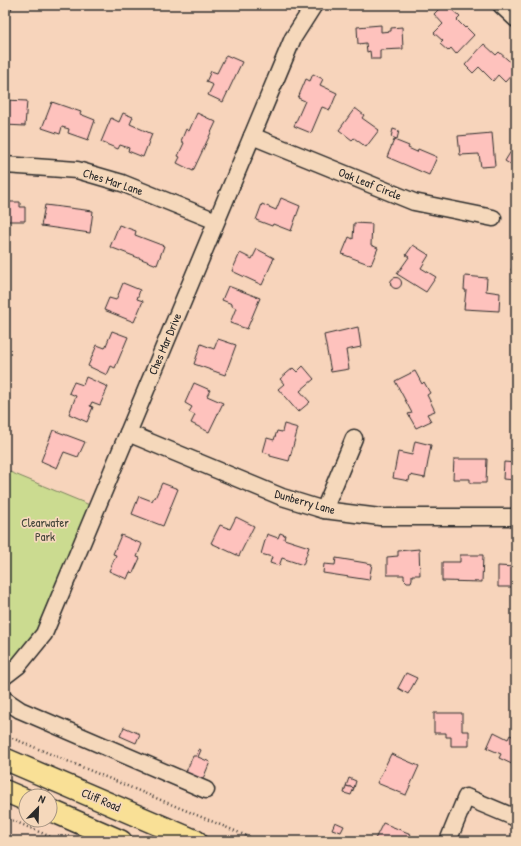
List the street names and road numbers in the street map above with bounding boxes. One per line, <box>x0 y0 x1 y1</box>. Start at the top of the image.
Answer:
street label: Oak Leaf Circle <box>336 163 404 204</box>
street label: Ches Mar Lane <box>81 164 146 199</box>
street label: Ches Mar Drive <box>144 310 185 377</box>
street label: Dunberry Lane <box>273 485 338 518</box>
street label: Cliff Road <box>79 784 124 816</box>

